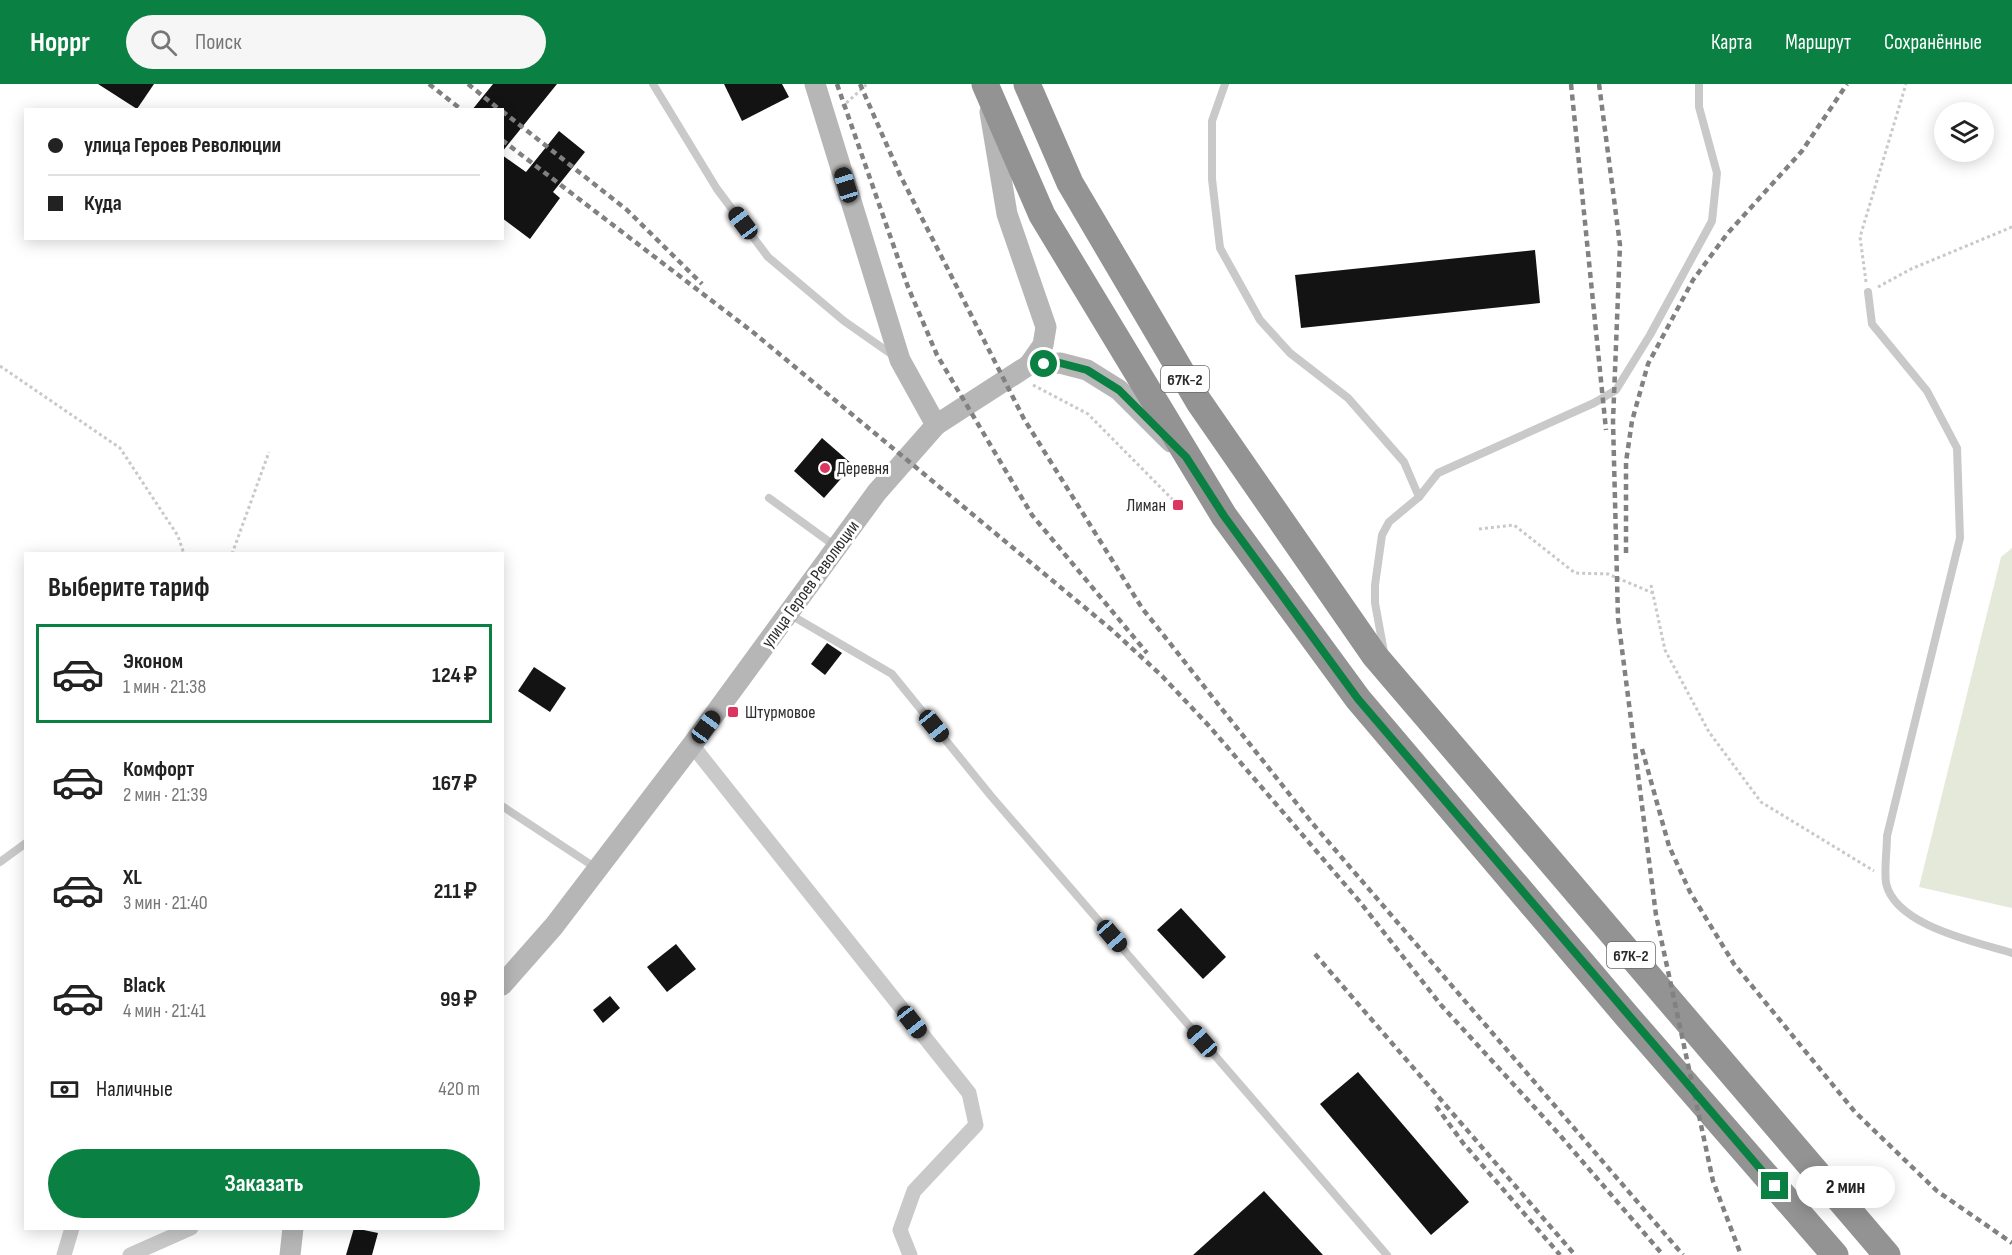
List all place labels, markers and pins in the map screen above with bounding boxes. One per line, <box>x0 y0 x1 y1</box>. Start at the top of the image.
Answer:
place label: Деревня <box>837 458 889 479</box>
marker: Деревня <box>818 461 832 475</box>
place label: Лиман <box>1126 495 1166 516</box>
marker: Лиман <box>1171 498 1185 512</box>
place label: Штурмовое <box>745 702 816 723</box>
marker: Штурмовое <box>726 705 740 719</box>

